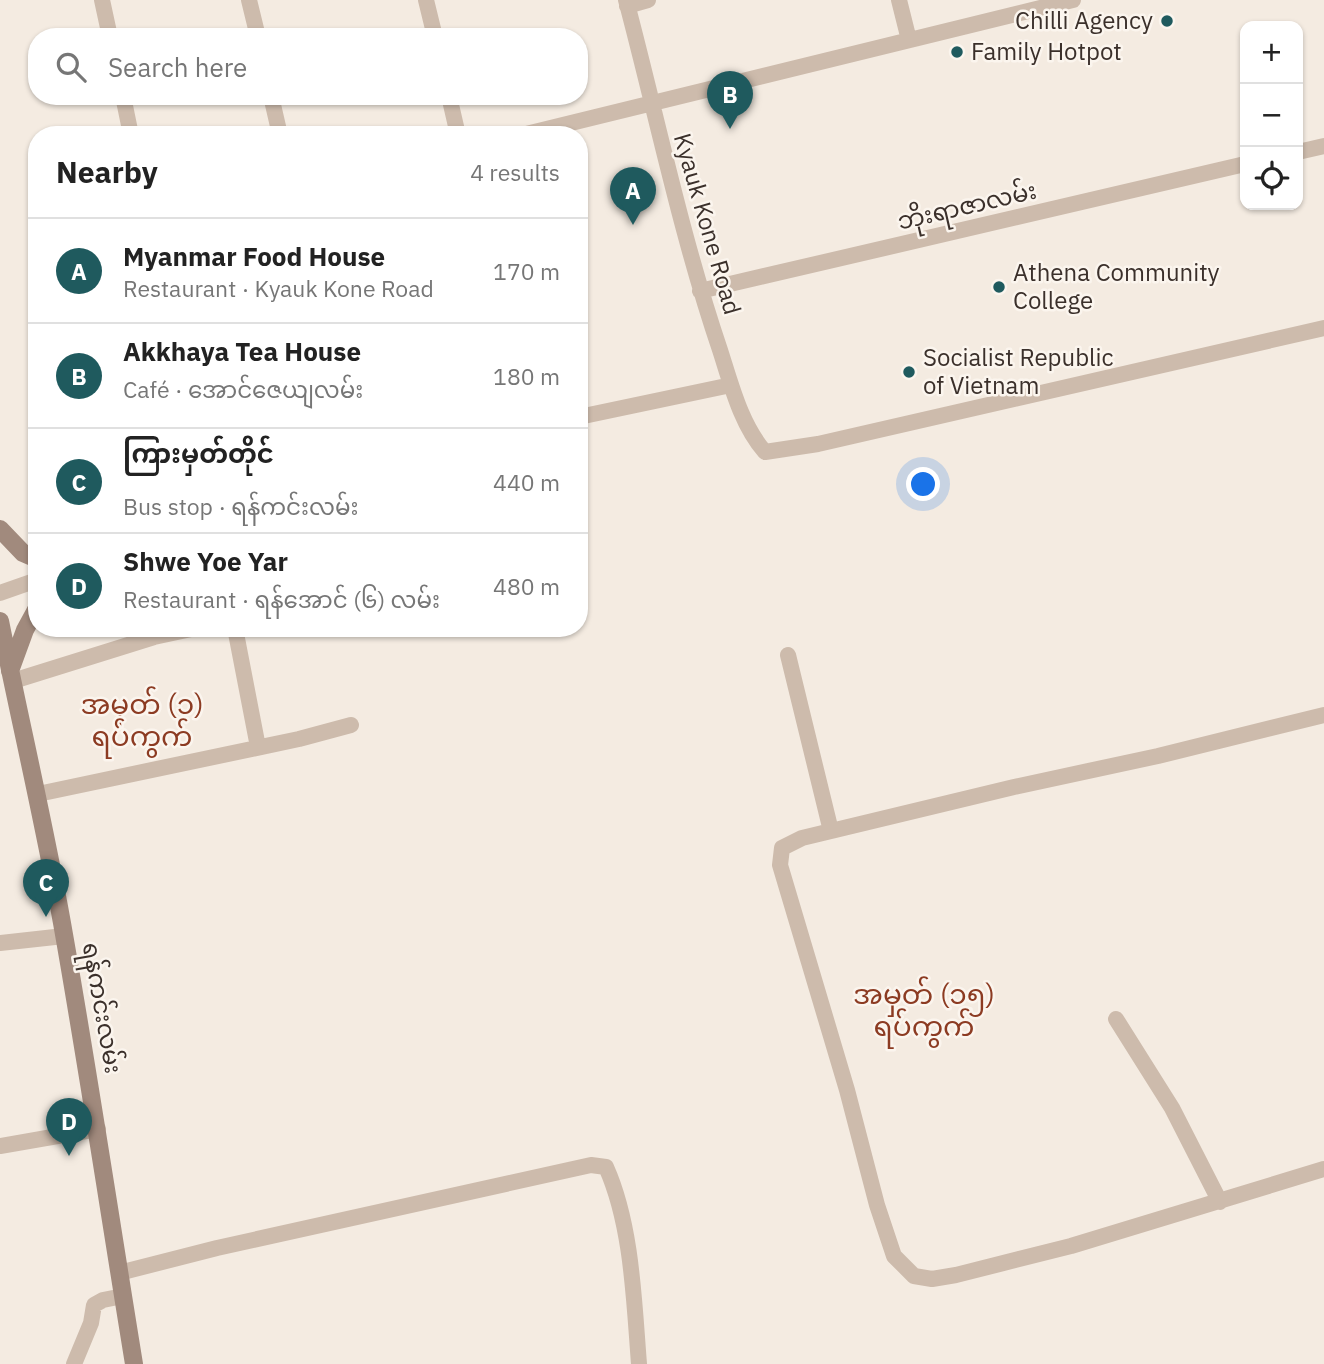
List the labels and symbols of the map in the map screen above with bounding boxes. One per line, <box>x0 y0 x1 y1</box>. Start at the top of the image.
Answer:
place label: Chilli Agency <box>1015 4 1153 36</box>
marker: Chilli Agency <box>1159 13 1175 29</box>
place label: Family Hotpot <box>971 35 1122 67</box>
marker: Family Hotpot <box>949 44 965 60</box>
pin: B <box>707 71 753 129</box>
street label: Kyauk Kone Road <box>667 129 749 318</box>
pin: A <box>610 167 656 225</box>
street label: ဘိုးရာဇာလမ်း <box>894 174 1040 240</box>
place label: Athena Community College <box>1013 256 1220 316</box>
marker: Athena Community College <box>991 279 1007 295</box>
place label: Socialist Republic of Vietnam <box>923 341 1114 401</box>
marker: Socialist Republic of Vietnam <box>901 364 917 380</box>
your location <box>906 467 940 501</box>
district label: အမှတ် (၁) ရပ်ကွက် <box>80 685 204 759</box>
pin: C <box>23 859 69 917</box>
street label: ရန်ကင်းလမ်း <box>72 940 130 1077</box>
district label: အမှတ် (၁၅) ရပ်ကွက် <box>853 975 995 1049</box>
pin: D <box>46 1098 92 1156</box>

